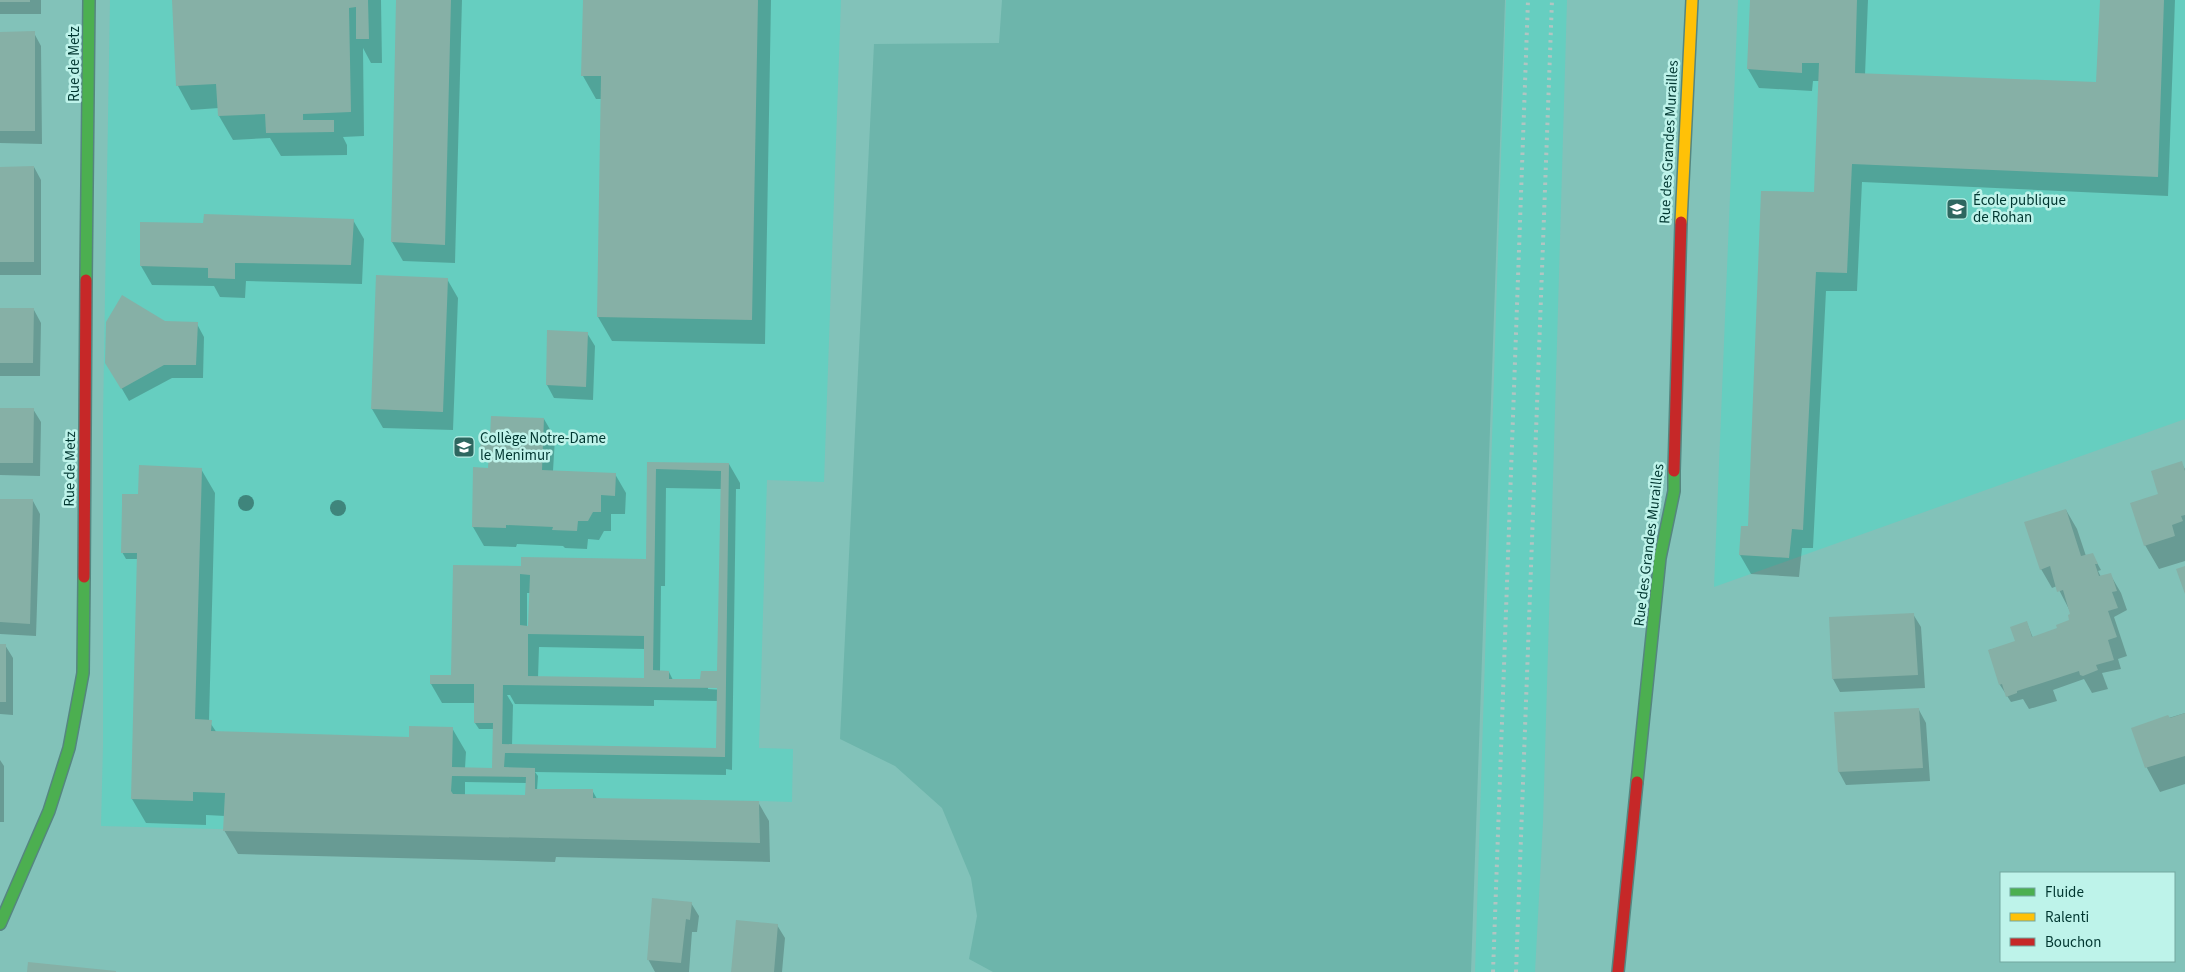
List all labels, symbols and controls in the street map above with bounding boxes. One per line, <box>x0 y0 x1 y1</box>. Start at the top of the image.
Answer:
street label: Rue de Metz <box>64 26 85 102</box>
street label: Rue des Grandes Murailles <box>1654 60 1684 224</box>
place label: École publique de Rohan <box>1973 190 2066 228</box>
school or university icon: École publique de Rohan <box>1945 197 1969 221</box>
place label: Collège Notre-Dame le Menimur <box>480 428 606 466</box>
street label: Rue de Metz <box>59 431 81 507</box>
school or university icon: Collège Notre-Dame le Menimur <box>452 435 476 459</box>
street label: Rue des Grandes Murailles <box>1629 463 1669 627</box>
legend <box>2000 872 2175 962</box>
text: Fluide <box>2045 882 2084 903</box>
text: Ralenti <box>2045 907 2089 928</box>
text: Bouchon <box>2045 932 2101 953</box>

